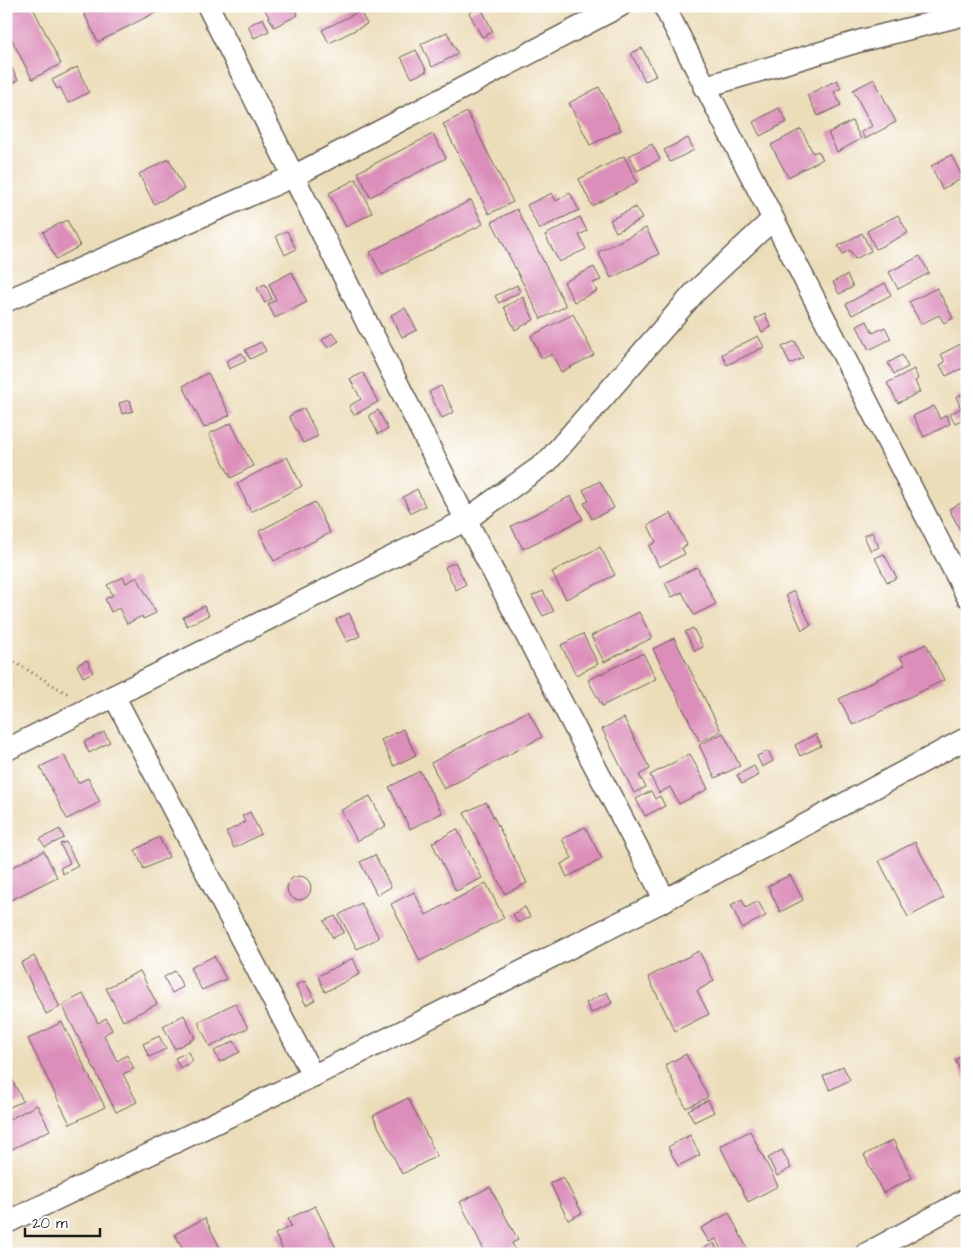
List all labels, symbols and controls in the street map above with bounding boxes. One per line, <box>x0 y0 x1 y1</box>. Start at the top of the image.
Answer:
scale bar <box>25 1205 100 1237</box>
text: 20 m <box>32 1213 68 1234</box>

